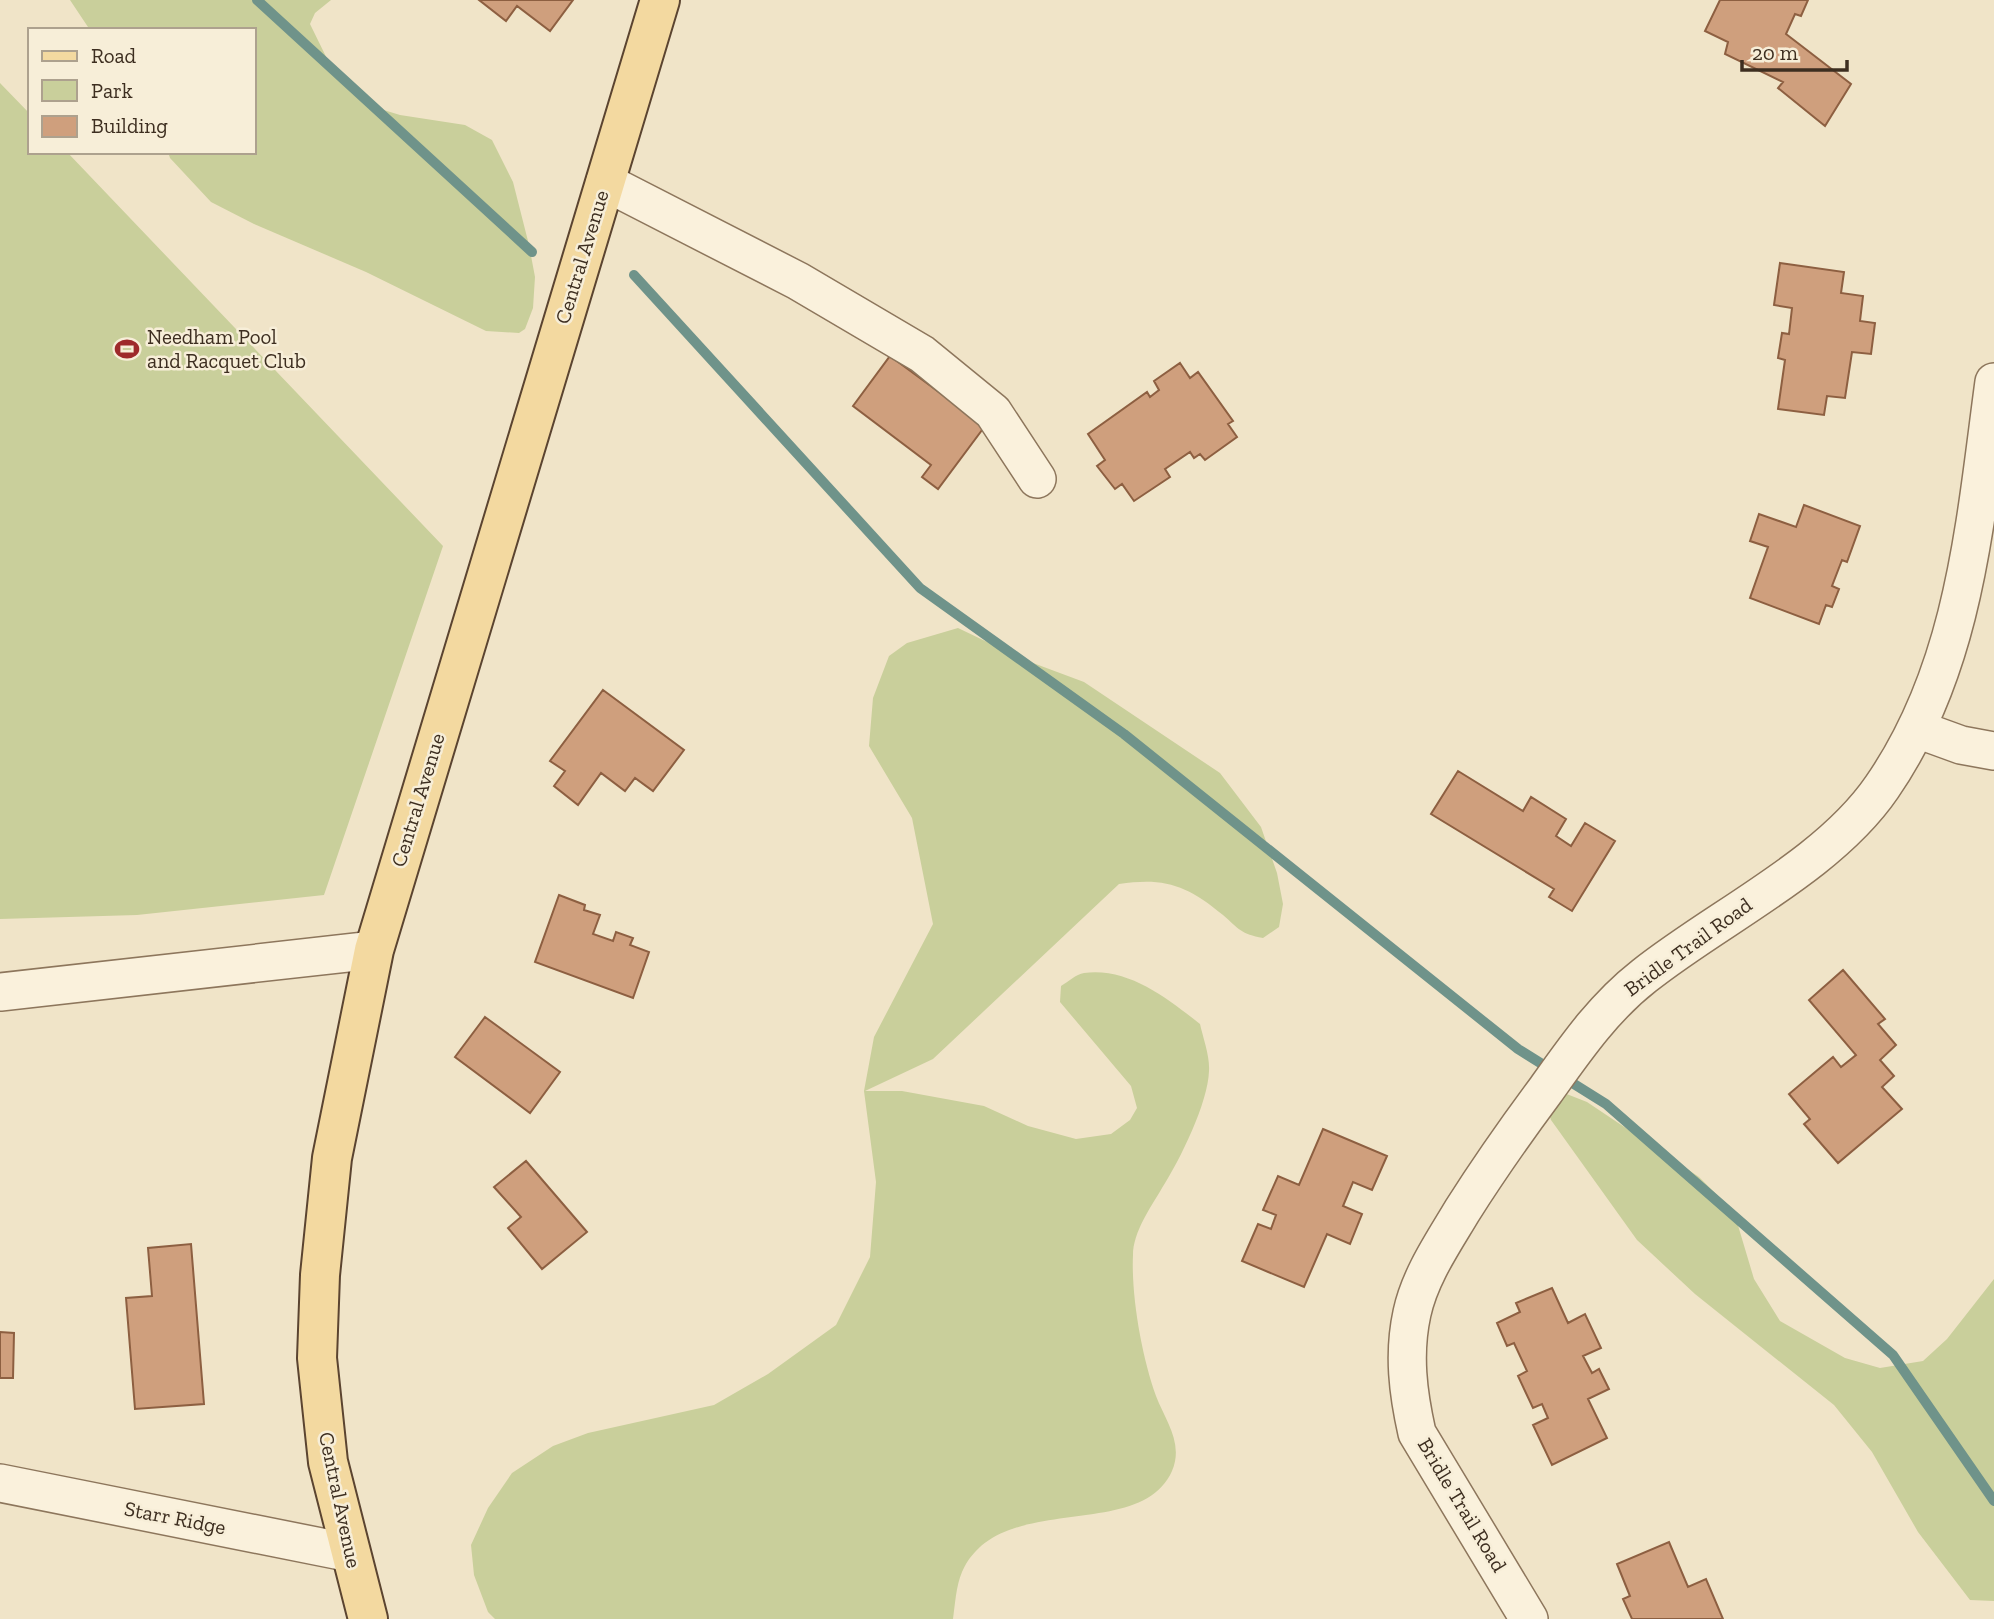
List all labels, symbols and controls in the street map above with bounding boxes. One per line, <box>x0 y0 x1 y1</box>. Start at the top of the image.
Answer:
legend <box>28 28 256 154</box>
scale bar <box>1742 28 1847 72</box>
text: 20 m <box>1752 40 1798 65</box>
text: Road <box>91 43 137 68</box>
text: Park <box>91 78 133 103</box>
text: Building <box>91 113 168 138</box>
street label: Central Avenue <box>549 187 614 327</box>
place label: Needham Pool and Racquet Club <box>147 324 306 373</box>
sports icon: Needham Pool and Racquet Club <box>113 335 141 363</box>
street label: Central Avenue <box>385 730 450 870</box>
street label: Bridle Trail Road <box>1619 892 1757 1001</box>
street label: Central Avenue <box>314 1430 367 1570</box>
street label: Bridle Trail Road <box>1413 1433 1512 1577</box>
street label: Starr Ridge <box>122 1495 228 1540</box>

